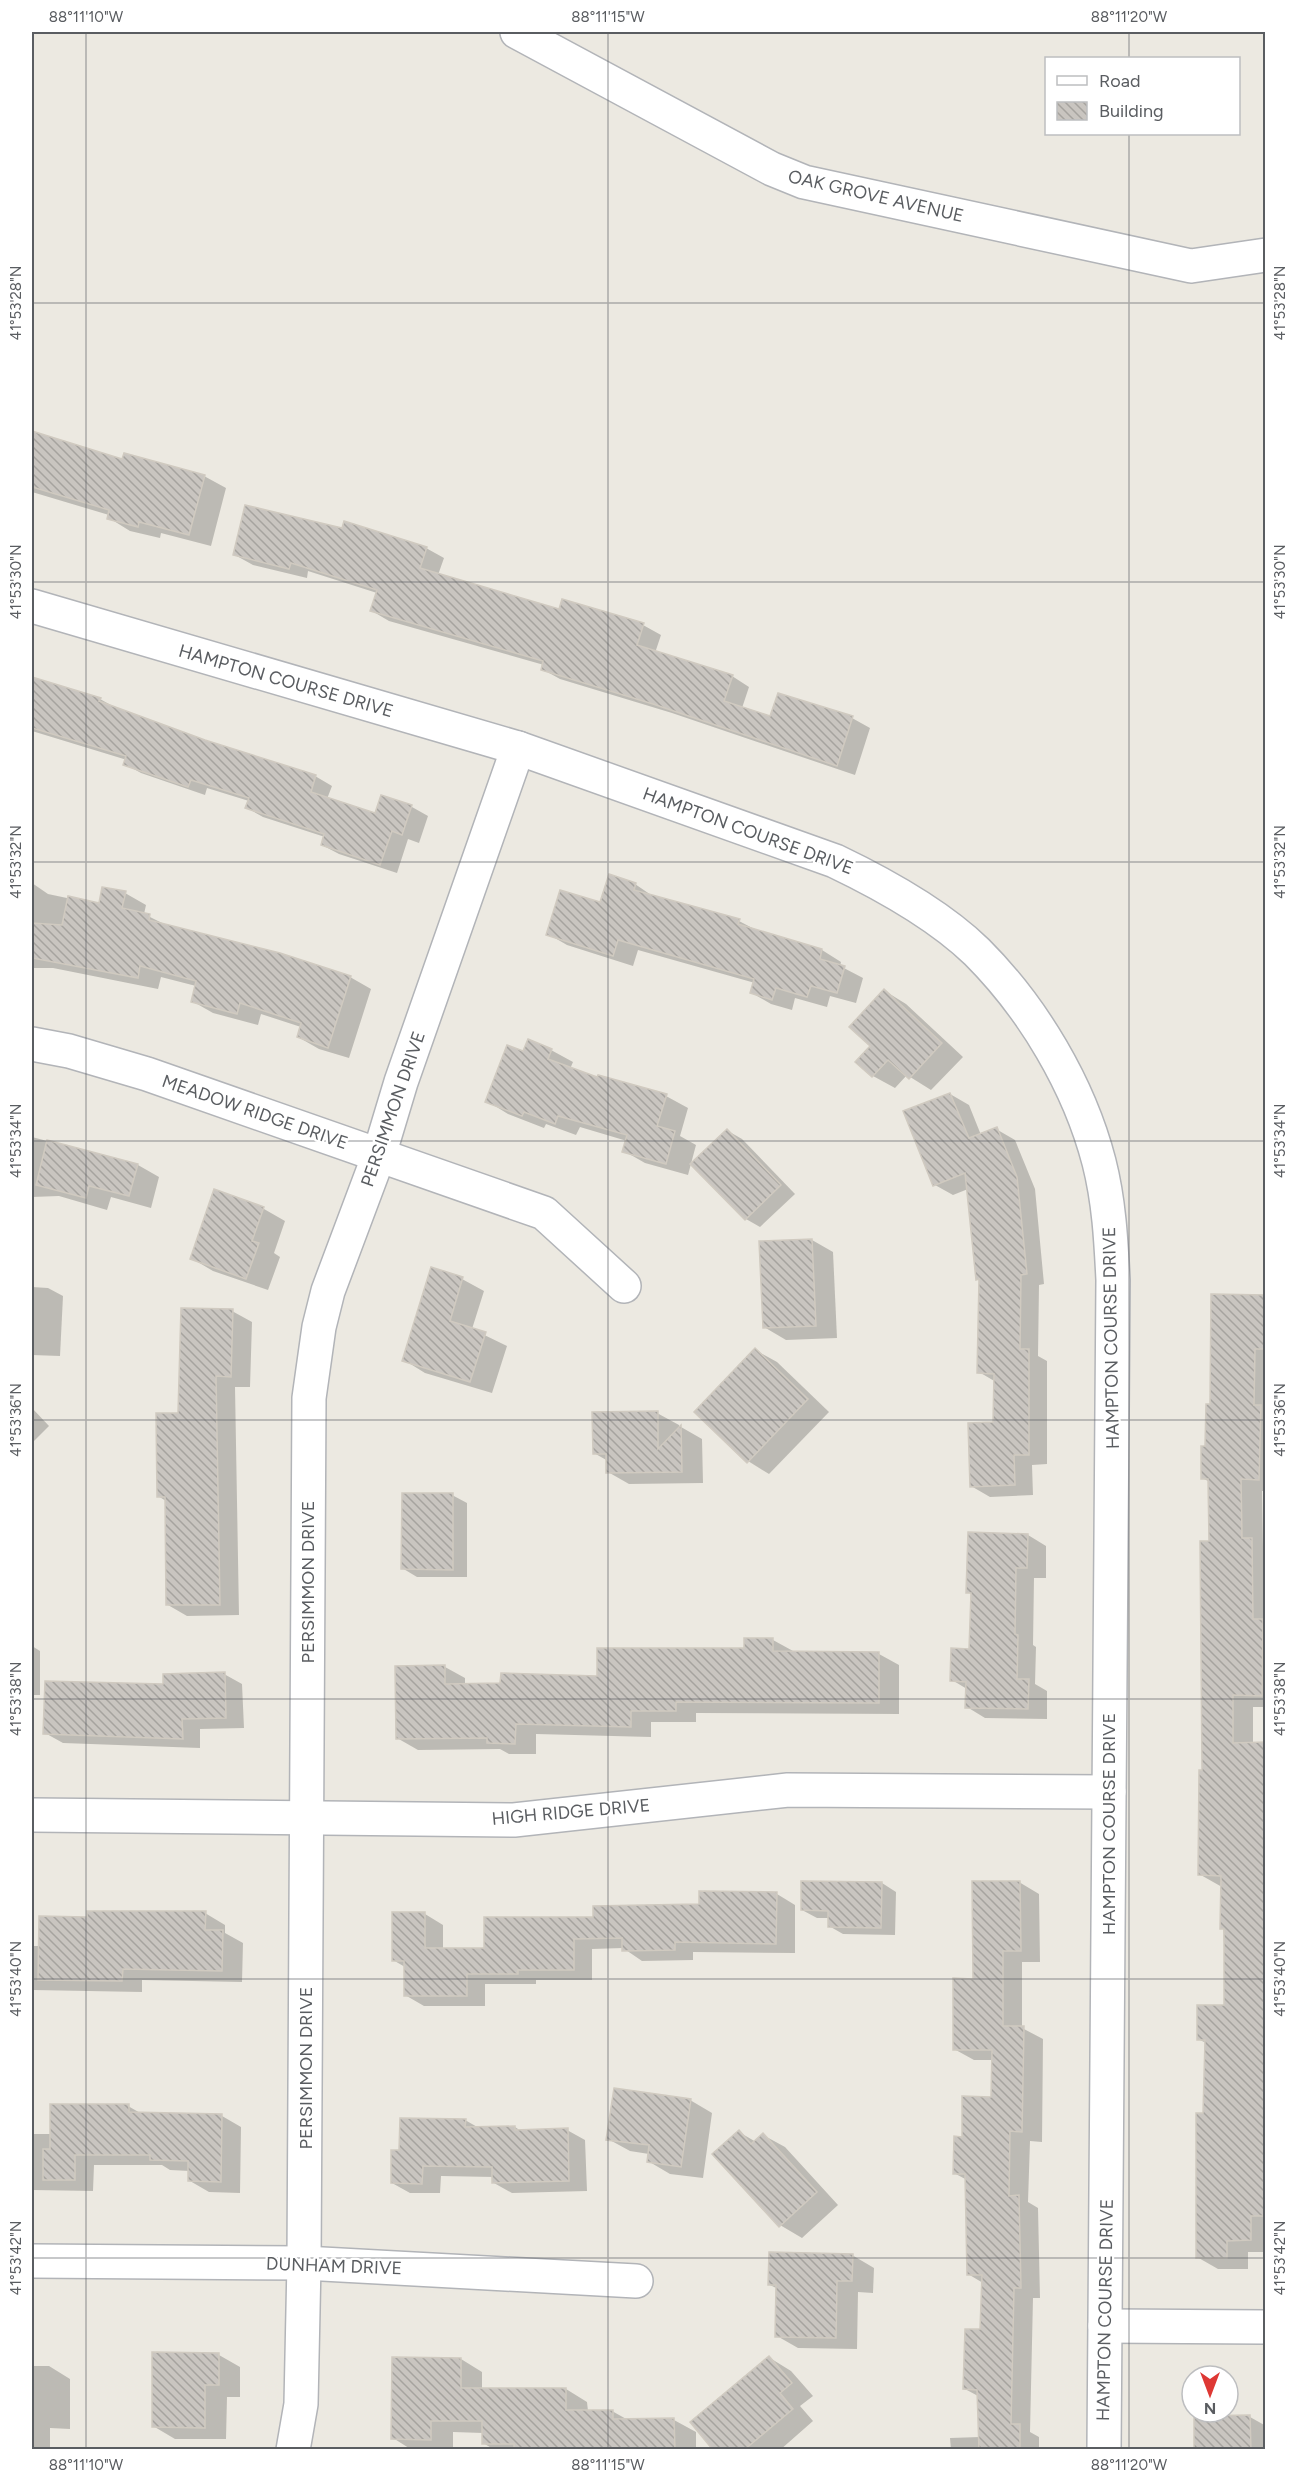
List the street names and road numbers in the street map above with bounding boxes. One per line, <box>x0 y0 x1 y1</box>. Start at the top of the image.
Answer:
street label: OAK GROVE AVENUE <box>786 165 966 227</box>
street label: HAMPTON COURSE DRIVE <box>176 640 396 722</box>
street label: HAMPTON COURSE DRIVE <box>640 783 856 879</box>
street label: PERSIMMON DRIVE <box>356 1028 430 1190</box>
street label: MEADOW RIDGE DRIVE <box>159 1070 351 1154</box>
street label: HAMPTON COURSE DRIVE <box>1098 1227 1124 1449</box>
street label: PERSIMMON DRIVE <box>297 1501 319 1663</box>
street label: HAMPTON COURSE DRIVE <box>1098 1713 1120 1935</box>
street label: HIGH RIDGE DRIVE <box>491 1794 651 1830</box>
street label: PERSIMMON DRIVE <box>295 1987 317 2149</box>
street label: HAMPTON COURSE DRIVE <box>1092 2199 1118 2421</box>
street label: DUNHAM DRIVE <box>266 2253 402 2279</box>

